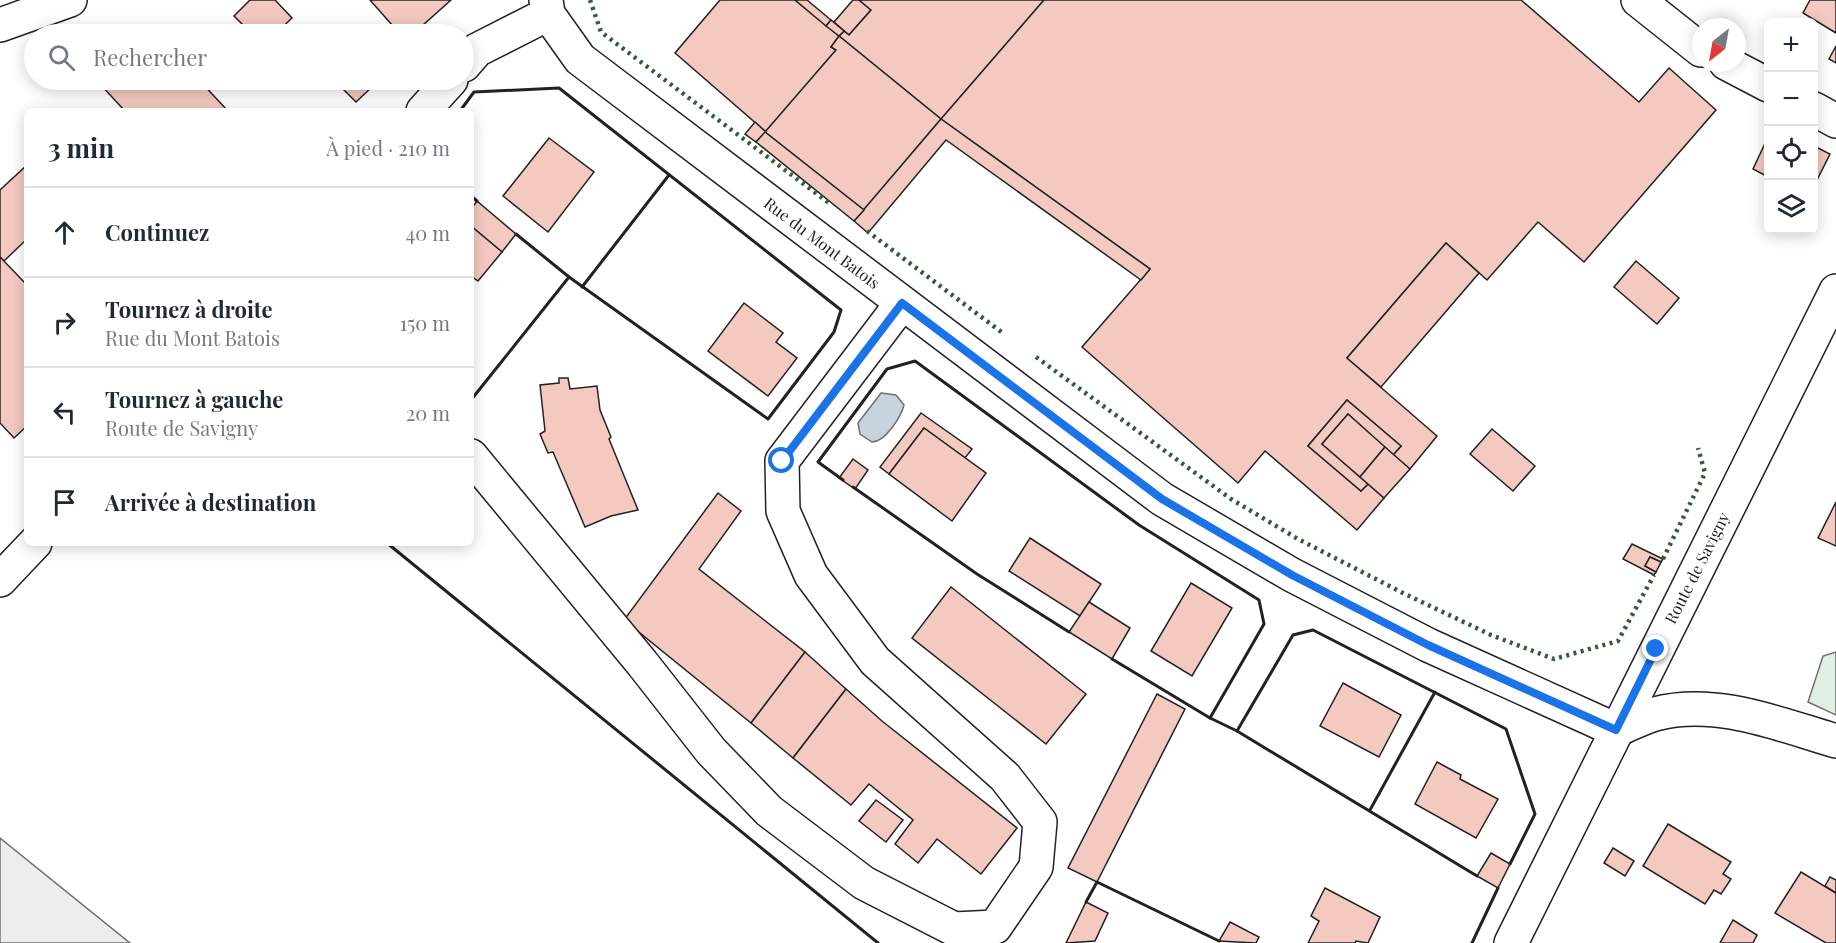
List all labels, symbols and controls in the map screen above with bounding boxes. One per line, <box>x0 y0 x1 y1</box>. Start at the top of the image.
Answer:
north arrow <box>1692 18 1746 72</box>
map controls <box>1764 18 1818 234</box>
button: + <box>1764 18 1818 72</box>
search box <box>24 24 474 90</box>
icon: search <box>45 41 78 74</box>
text: Rechercher <box>93 42 207 72</box>
button: − <box>1764 72 1818 126</box>
button: locate <box>1764 126 1818 180</box>
text: 3 min <box>48 130 114 165</box>
text: À pied · 210 m <box>326 134 450 161</box>
button: layers <box>1764 180 1818 234</box>
street label: Rue du Mont Batois <box>760 192 884 293</box>
icon: ahead <box>48 216 81 249</box>
text: Continuez <box>105 217 209 247</box>
text: 40 m <box>405 219 450 246</box>
text: Tournez à droite <box>105 294 273 324</box>
icon: right <box>48 306 81 339</box>
text: 150 m <box>400 309 450 336</box>
text: Rue du Mont Batois <box>105 324 280 351</box>
text: Tournez à gauche <box>105 384 283 414</box>
icon: left <box>48 396 81 429</box>
text: 20 m <box>406 399 450 426</box>
text: Route de Savigny <box>105 414 258 441</box>
route start <box>768 447 794 473</box>
icon: arrive <box>48 486 81 519</box>
text: Arrivée à destination <box>105 487 316 517</box>
street label: Route de Savigny <box>1659 508 1734 627</box>
route end <box>1642 635 1668 661</box>

